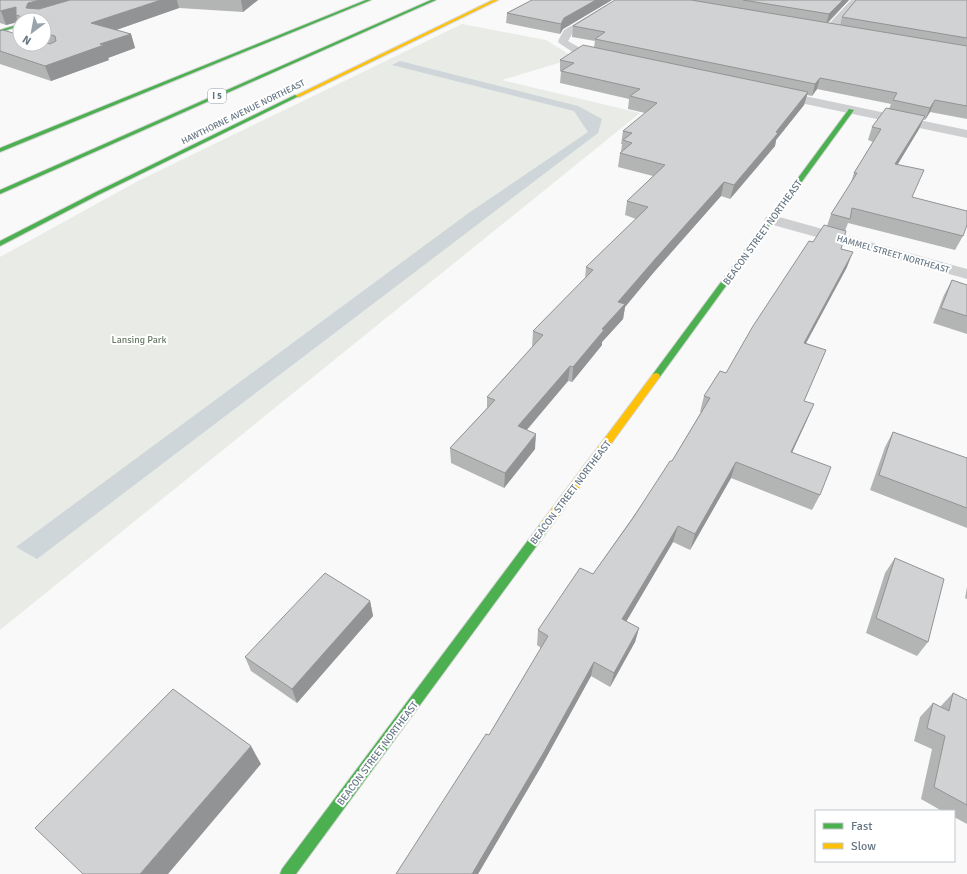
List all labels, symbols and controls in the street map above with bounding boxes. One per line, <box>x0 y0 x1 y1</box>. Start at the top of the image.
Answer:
north arrow <box>12 12 52 52</box>
text: N <box>20 33 34 48</box>
street label: HAWTHORNE AVENUE NORTHEAST <box>180 77 307 147</box>
road number: I 5 <box>208 89 226 103</box>
street label: BEACON STREET NORTHEAST <box>721 178 805 287</box>
street label: HAMMEL STREET NORTHEAST <box>835 233 951 276</box>
park label: Lansing Park <box>112 334 166 346</box>
street label: BEACON STREET NORTHEAST <box>528 438 614 547</box>
street label: BEACON STREET NORTHEAST <box>335 699 421 808</box>
legend <box>815 810 955 862</box>
text: Fast <box>851 819 872 834</box>
text: Slow <box>851 839 876 854</box>

